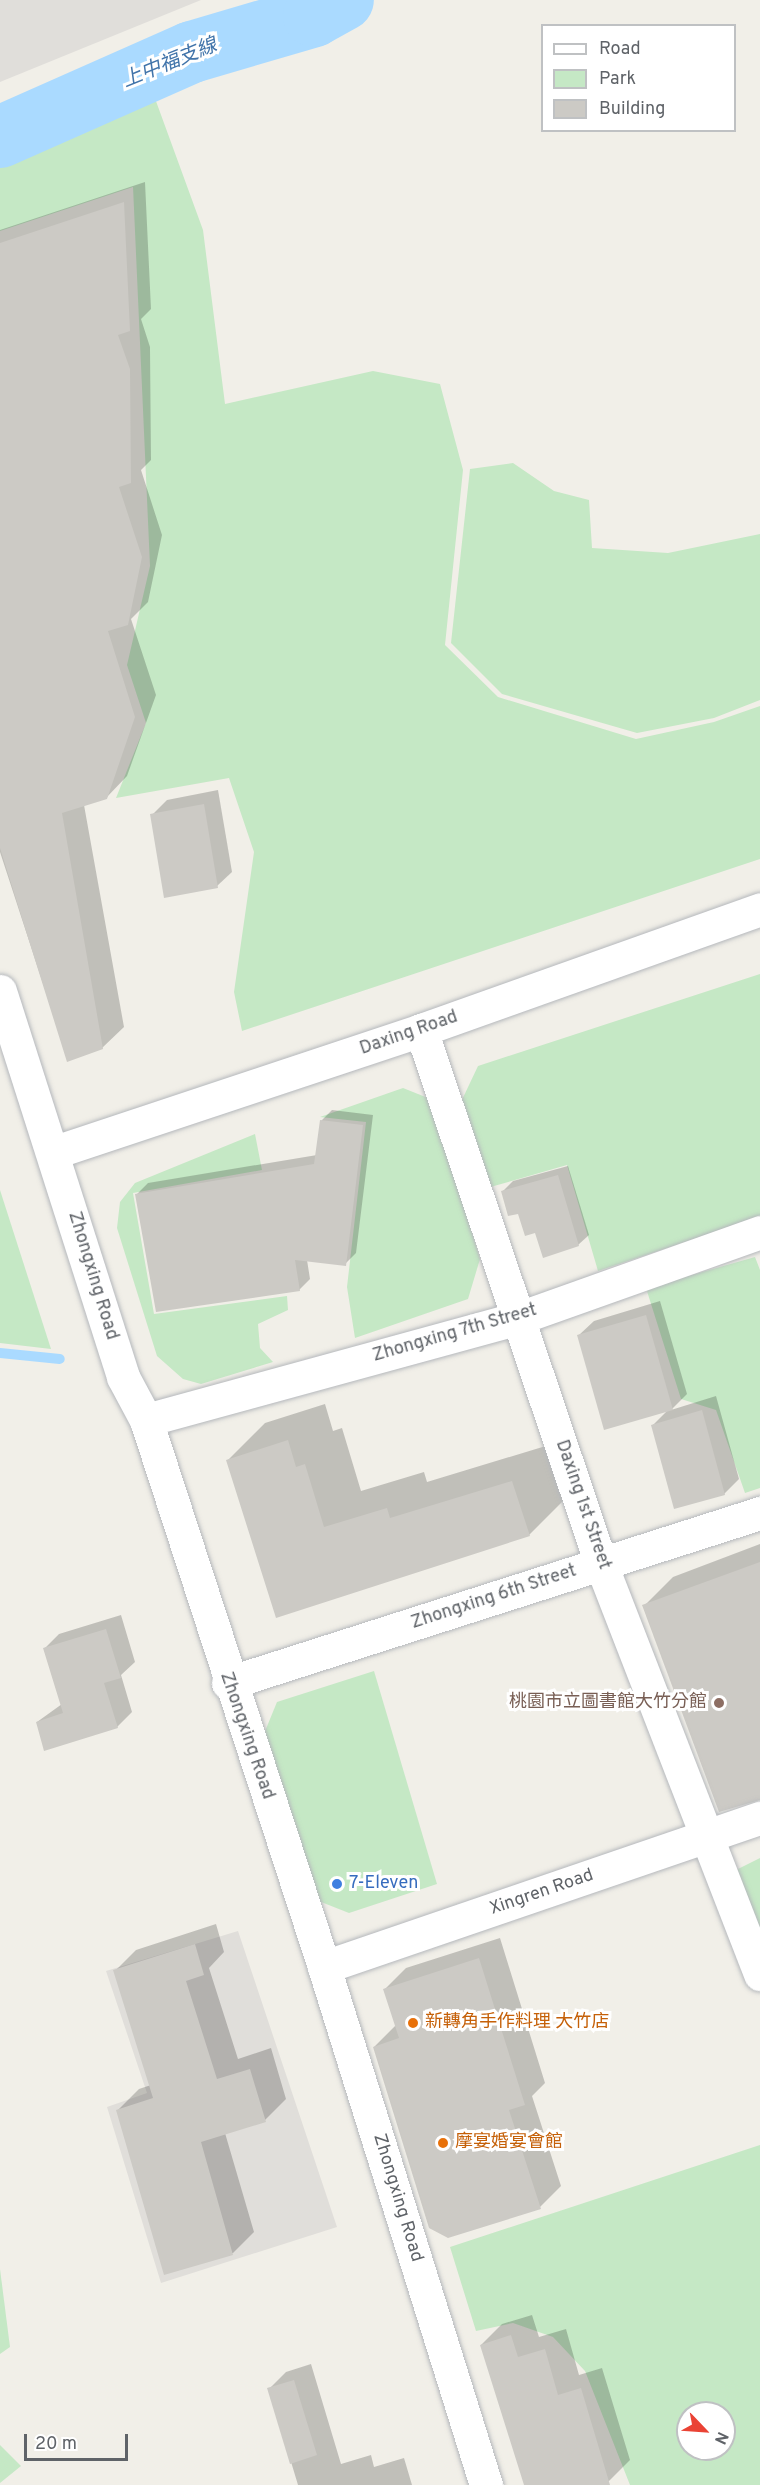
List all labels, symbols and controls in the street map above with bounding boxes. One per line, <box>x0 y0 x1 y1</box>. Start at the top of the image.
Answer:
legend <box>541 24 736 132</box>
water label: 上中福支線 <box>119 34 221 94</box>
text: Road <box>599 38 641 61</box>
text: Park <box>599 68 636 91</box>
text: Building <box>599 98 665 121</box>
street label: Daxing Road <box>357 1007 461 1061</box>
street label: Zhongxing Road <box>62 1209 122 1343</box>
street label: Zhongxing 7th Street <box>370 1300 540 1368</box>
street label: Daxing 1st Street <box>550 1437 614 1573</box>
street label: Zhongxing 6th Street <box>409 1561 579 1635</box>
street label: Zhongxing Road <box>214 1670 278 1802</box>
place label: 桃園市立圖書館大竹分館 <box>509 1692 707 1714</box>
marker: 桃園市立圖書館大竹分館 <box>712 1696 726 1710</box>
street label: Xingren Road <box>487 1865 597 1921</box>
place label: 7-Eleven <box>349 1873 418 1895</box>
marker: 7-Eleven <box>330 1877 344 1891</box>
place label: 新轉角手作料理 大竹店 <box>425 2012 609 2034</box>
marker: 新轉角手作料理 大竹店 <box>406 2016 420 2030</box>
street label: Zhongxing Road <box>367 2131 427 2265</box>
place label: 摩宴婚宴會館 <box>455 2132 563 2154</box>
marker: 摩宴婚宴會館 <box>436 2136 450 2150</box>
north arrow <box>676 2401 736 2461</box>
scale bar <box>27 2422 130 2460</box>
text: N <box>709 2428 732 2447</box>
text: 20 m <box>35 2433 77 2456</box>

